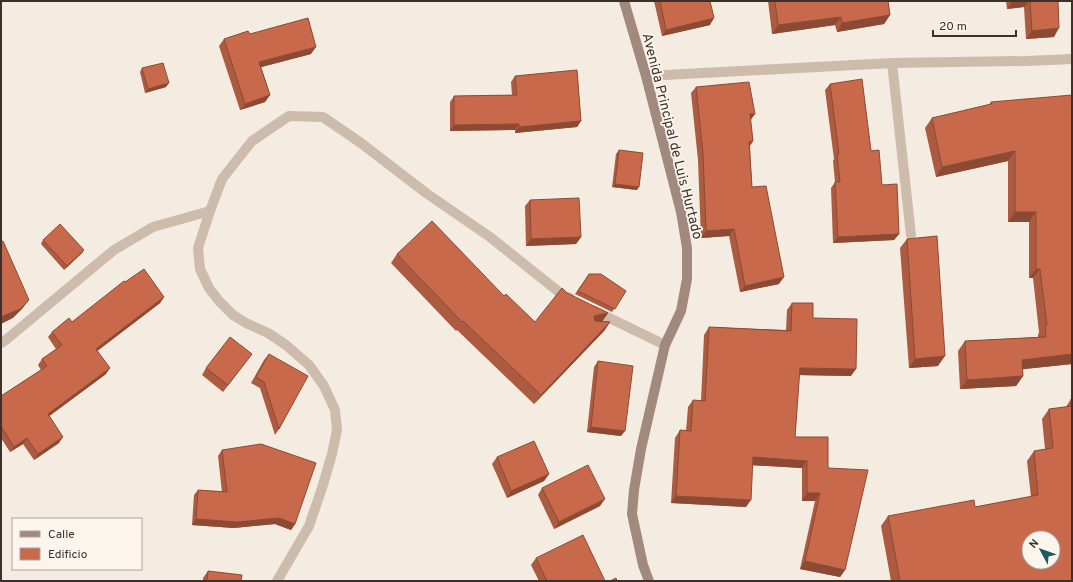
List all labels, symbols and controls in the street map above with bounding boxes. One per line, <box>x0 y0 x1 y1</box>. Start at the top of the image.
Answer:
scale bar <box>933 12 1016 38</box>
text: 20 m <box>939 19 967 35</box>
street label: Avenida Principal de Luis Hurtado <box>638 31 705 241</box>
legend <box>12 518 142 570</box>
text: Calle <box>48 527 75 543</box>
north arrow <box>1021 530 1061 570</box>
text: N <box>1026 537 1042 552</box>
text: Edificio <box>48 547 88 563</box>

